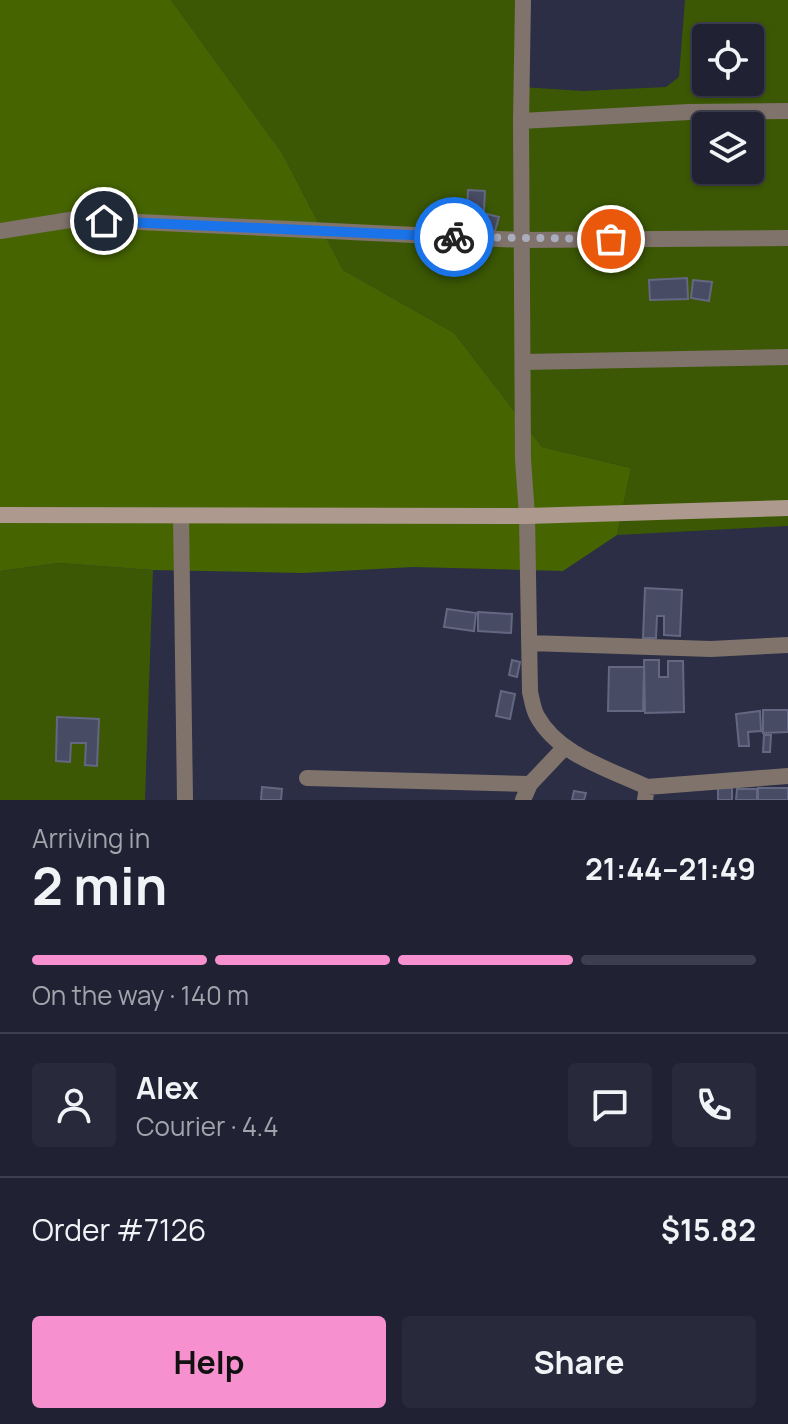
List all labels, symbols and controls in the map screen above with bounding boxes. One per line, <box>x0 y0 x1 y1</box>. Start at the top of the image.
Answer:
map controls <box>692 24 764 184</box>
button: locate <box>692 24 764 96</box>
button: layers <box>692 112 764 184</box>
pin <box>70 187 138 255</box>
courier <box>414 197 494 277</box>
icon: home <box>82 199 126 243</box>
pin <box>577 205 645 273</box>
icon: bike <box>432 215 476 259</box>
icon: bag <box>589 217 633 261</box>
text: Arriving in <box>32 820 150 856</box>
text: 21:44–21:49 <box>585 848 756 889</box>
text: 2 min <box>32 850 167 921</box>
text: On the way · 140 m <box>32 977 249 1013</box>
button: person <box>32 1063 116 1147</box>
button: chat <box>568 1063 652 1147</box>
button: phone <box>672 1063 756 1147</box>
text: Alex <box>136 1067 199 1108</box>
text: Courier · 4.4 <box>136 1108 278 1144</box>
text: Order #7126 <box>32 1209 206 1250</box>
text: $15.82 <box>661 1209 756 1250</box>
button: Help <box>32 1316 386 1408</box>
button: Share <box>402 1316 756 1408</box>

